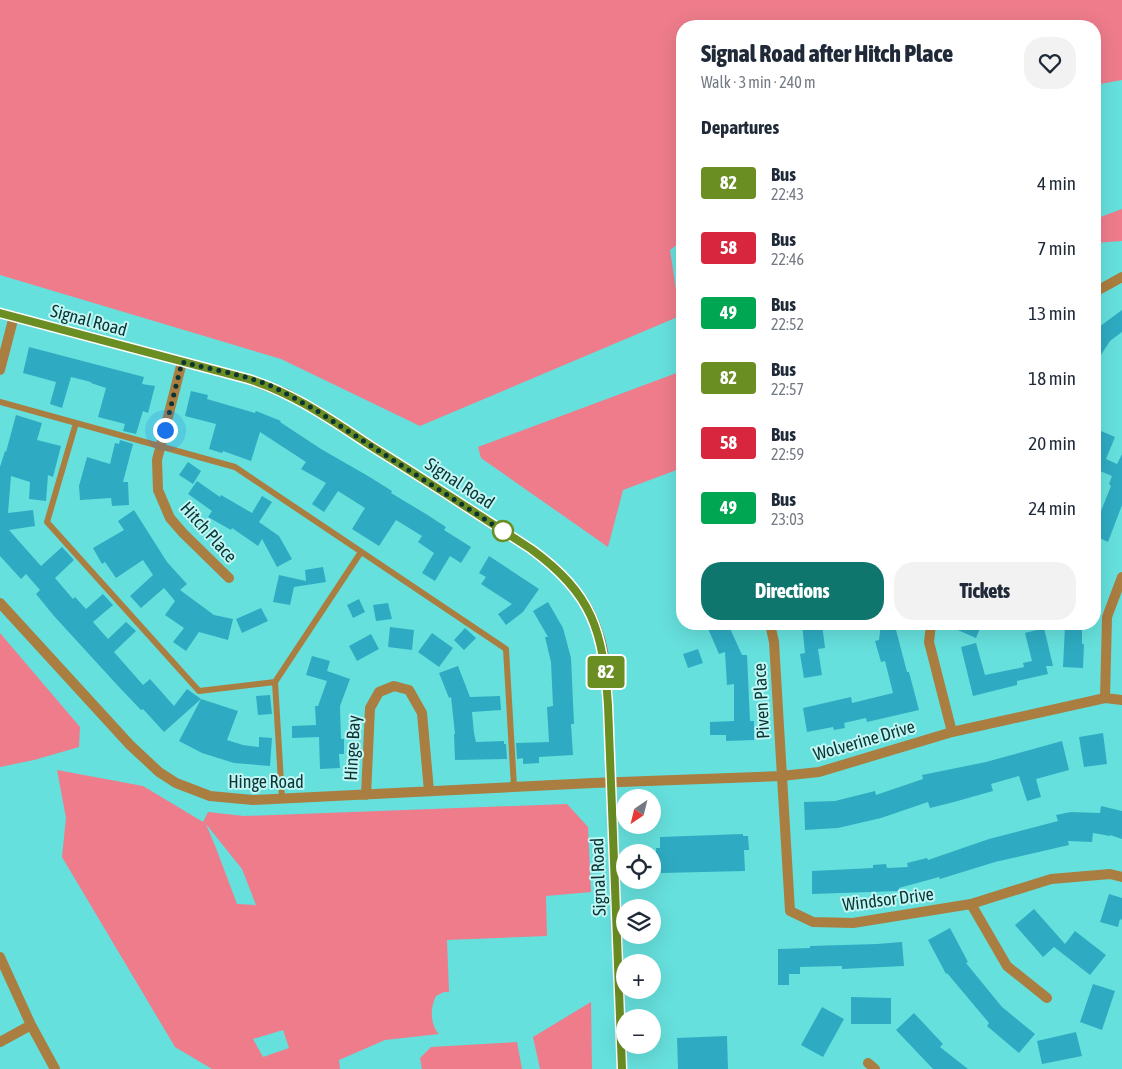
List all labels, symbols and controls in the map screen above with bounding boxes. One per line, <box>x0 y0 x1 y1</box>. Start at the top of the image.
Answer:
button: heart <box>1024 37 1076 89</box>
text: Signal Road after Hitch Place <box>701 40 953 67</box>
text: Walk · 3 min · 240 m <box>701 73 815 91</box>
text: Departures <box>701 116 779 138</box>
text: Bus <box>771 163 796 185</box>
text: 82 <box>720 172 737 193</box>
text: 4 min <box>1037 172 1076 194</box>
text: 22:43 <box>771 185 804 203</box>
text: Bus <box>771 228 796 250</box>
text: 58 <box>720 237 737 258</box>
text: 7 min <box>1037 237 1076 259</box>
text: 22:46 <box>771 250 804 268</box>
text: Bus <box>771 293 796 315</box>
street label: Signal Road <box>49 300 129 340</box>
text: 49 <box>720 302 737 323</box>
text: 13 min <box>1028 302 1076 324</box>
text: 22:52 <box>771 315 804 333</box>
text: Bus <box>771 358 796 380</box>
text: 82 <box>720 367 737 388</box>
text: 18 min <box>1028 367 1076 389</box>
text: 22:57 <box>771 380 804 398</box>
your location <box>153 418 178 443</box>
text: Bus <box>771 423 796 445</box>
text: 58 <box>720 432 737 453</box>
text: 20 min <box>1028 432 1076 454</box>
text: 22:59 <box>771 445 804 463</box>
street label: Signal Road <box>422 453 498 513</box>
text: Bus <box>771 488 796 510</box>
street label: Hitch Place <box>176 497 242 567</box>
text: 49 <box>720 497 737 518</box>
text: 24 min <box>1028 497 1076 519</box>
text: 23:03 <box>771 510 804 528</box>
unlabelled marker <box>492 520 514 542</box>
button: Directions <box>701 562 884 620</box>
button: Tickets <box>894 562 1076 620</box>
line badge: 82 <box>584 656 628 688</box>
text: 82 <box>598 661 614 682</box>
street label: Piven Place <box>749 663 773 739</box>
street label: Hinge Bay <box>340 715 364 781</box>
street label: Wolverine Drive <box>811 715 917 765</box>
street label: Hinge Road <box>228 771 304 792</box>
north arrow <box>616 789 661 834</box>
map controls <box>616 789 661 1054</box>
street label: Signal Road <box>586 838 610 916</box>
button: locate <box>616 844 661 889</box>
street label: Windsor Drive <box>841 883 935 915</box>
button: layers <box>616 899 661 944</box>
button: + <box>616 954 661 999</box>
button: − <box>616 1009 661 1054</box>

